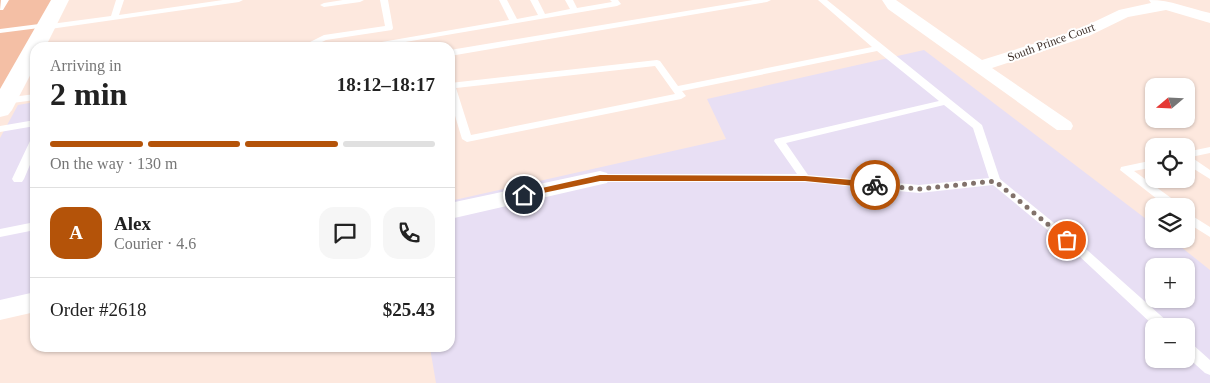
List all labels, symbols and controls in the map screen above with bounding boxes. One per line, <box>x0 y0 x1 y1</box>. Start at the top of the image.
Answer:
street label: South Prince Court <box>1005 19 1097 64</box>
text: Arriving in <box>50 57 122 74</box>
text: 18:12–18:17 <box>337 74 435 95</box>
text: 2 min <box>50 76 127 112</box>
north arrow <box>1145 78 1195 128</box>
map controls <box>1145 78 1195 368</box>
button: locate <box>1145 138 1195 188</box>
text: On the way · 130 m <box>50 155 178 172</box>
courier <box>850 160 900 210</box>
icon: bike <box>861 171 889 199</box>
pin <box>503 174 545 216</box>
icon: home <box>510 181 538 209</box>
button: layers <box>1145 198 1195 248</box>
button: chat <box>319 207 371 259</box>
button: phone <box>383 207 435 259</box>
text: Alex <box>114 213 151 234</box>
pin <box>1046 219 1088 261</box>
text: A <box>69 222 83 243</box>
icon: bag <box>1053 226 1081 254</box>
text: Courier · 4.6 <box>114 235 196 252</box>
button: + <box>1145 258 1195 308</box>
text: Order #2618 <box>50 299 147 320</box>
text: $25.43 <box>383 299 435 320</box>
button: − <box>1145 318 1195 368</box>

